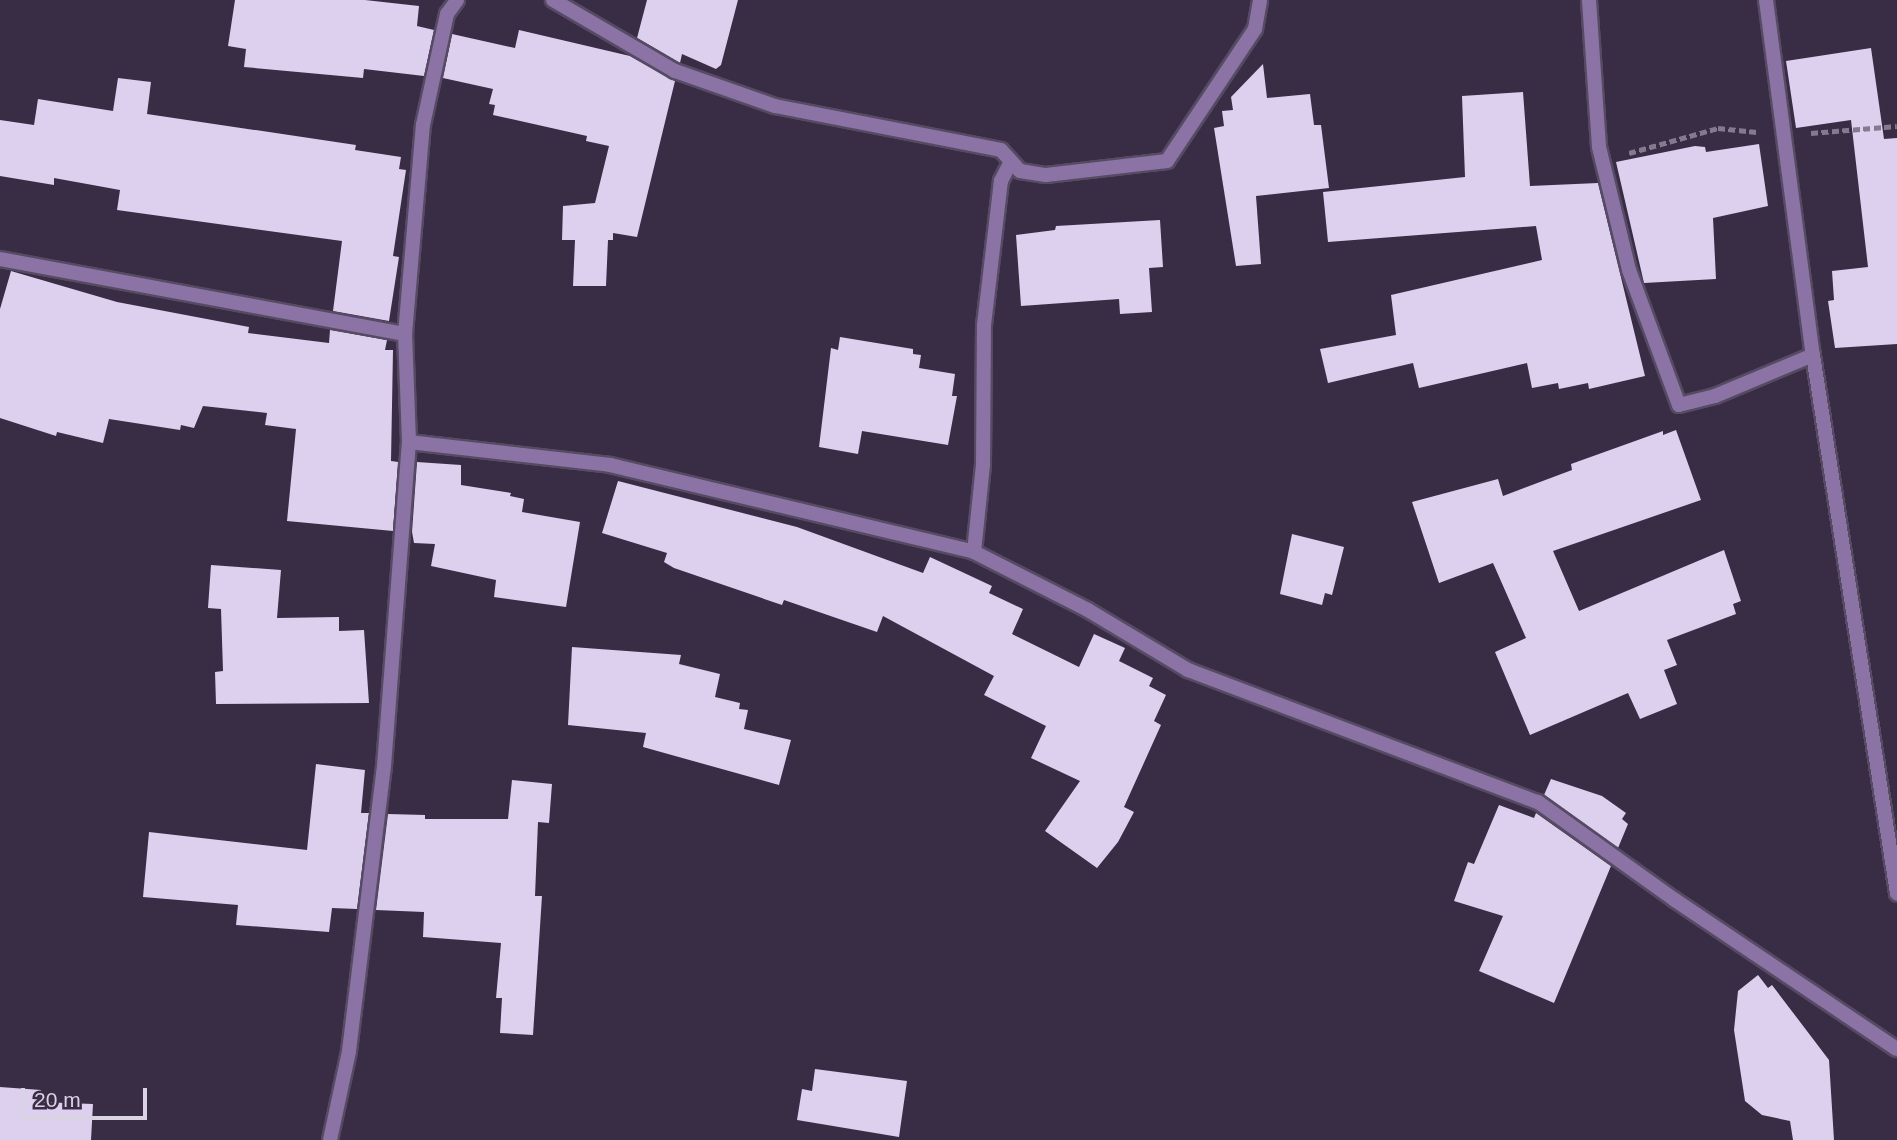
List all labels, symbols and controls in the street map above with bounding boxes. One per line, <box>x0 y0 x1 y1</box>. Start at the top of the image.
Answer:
scale bar <box>24 1074 150 1118</box>
text: 20 m <box>34 1088 81 1111</box>

